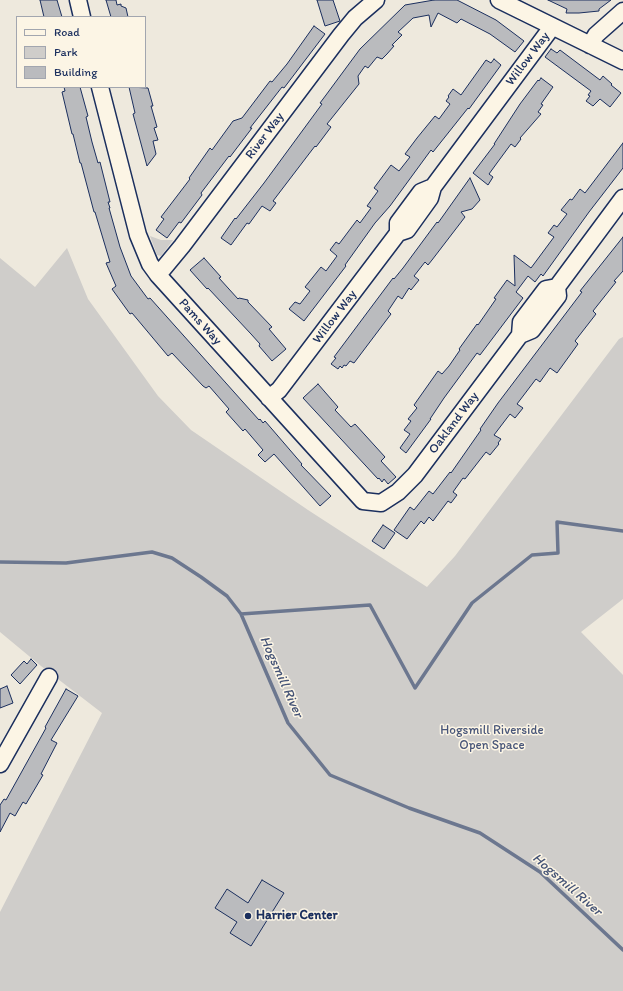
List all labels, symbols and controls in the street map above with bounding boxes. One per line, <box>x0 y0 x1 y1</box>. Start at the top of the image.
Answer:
legend <box>16 16 146 88</box>
text: Road <box>54 25 80 39</box>
street label: Willow Way <box>503 29 553 89</box>
text: Park <box>54 45 78 59</box>
text: Building <box>54 65 97 79</box>
street label: River Way <box>242 110 288 162</box>
street label: Willow Way <box>310 287 360 347</box>
street label: Pams Way <box>175 296 225 348</box>
street label: Oakland Way <box>426 389 482 457</box>
water label: Hogsmill River <box>256 634 306 720</box>
park label: Hogsmill Riverside Open Space <box>440 723 544 754</box>
water label: Hogsmill River <box>529 850 605 920</box>
place label: Harrier Center <box>256 908 338 924</box>
marker: Harrier Center <box>243 911 253 921</box>

